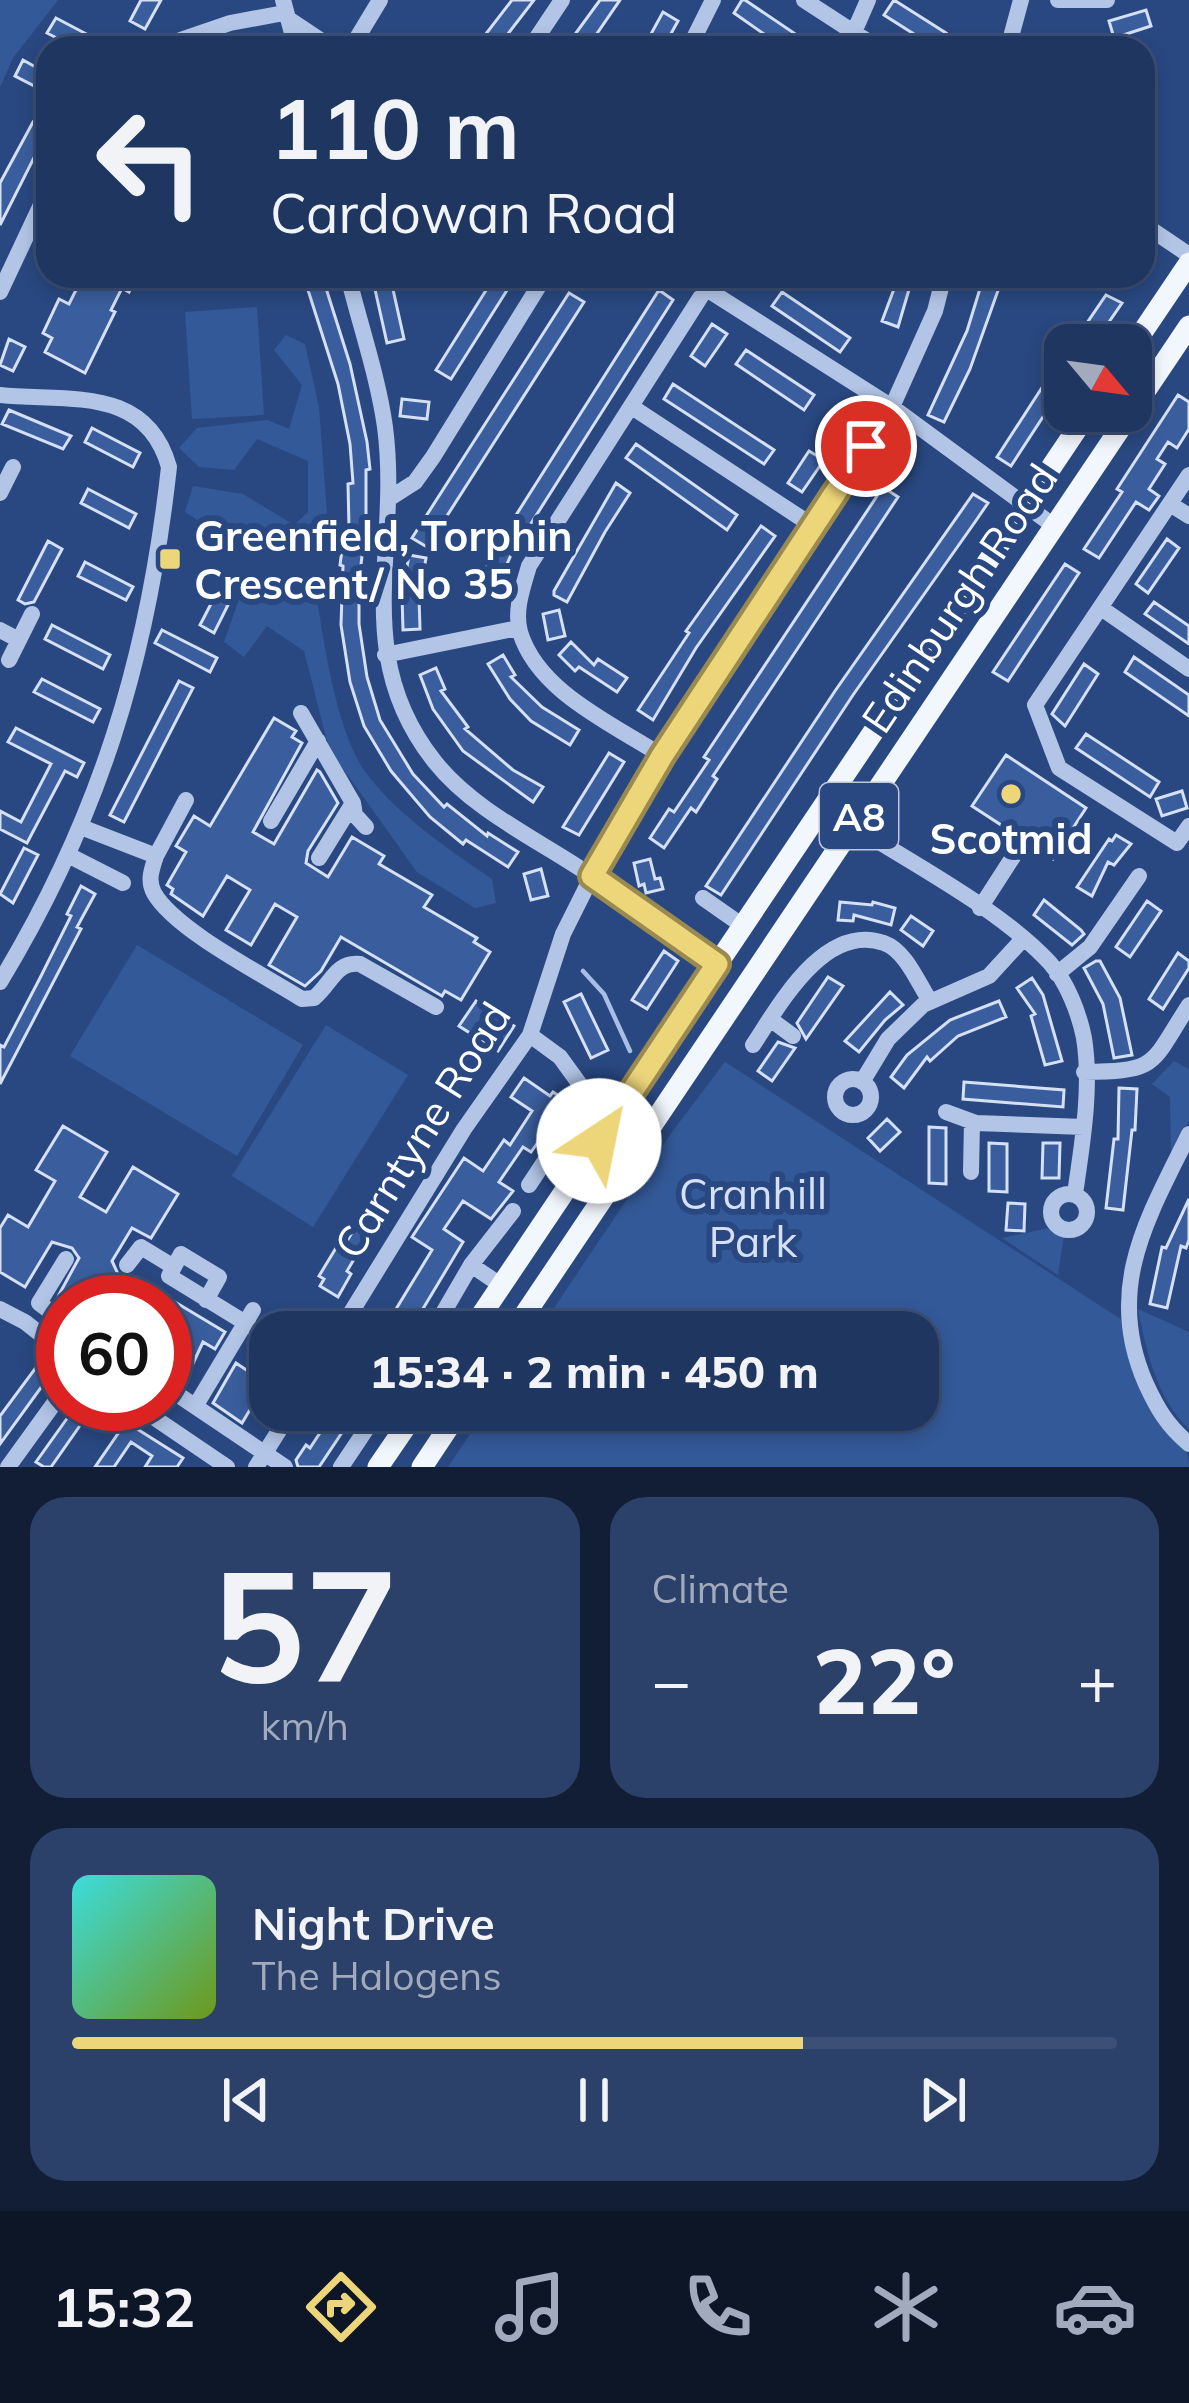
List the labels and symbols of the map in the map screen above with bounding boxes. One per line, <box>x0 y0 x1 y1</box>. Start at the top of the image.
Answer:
north arrow <box>1044 324 1152 432</box>
pin <box>815 395 917 497</box>
street label: Edinburgh Road <box>850 454 1068 742</box>
place label: Greenfield, Torphin Crescent/ No 35 <box>194 509 573 610</box>
marker: Greenfield, Torphin Crescent/ No 35 <box>157 546 183 572</box>
marker: Scotmid <box>998 781 1024 807</box>
road number: A8 <box>820 783 898 849</box>
place label: Scotmid <box>929 812 1093 865</box>
street label: Carntyne Road <box>322 992 522 1268</box>
position arrow <box>536 1078 662 1204</box>
park label: Cranhill Park <box>679 1167 827 1268</box>
speed limit sign: 60 <box>36 1275 192 1431</box>

